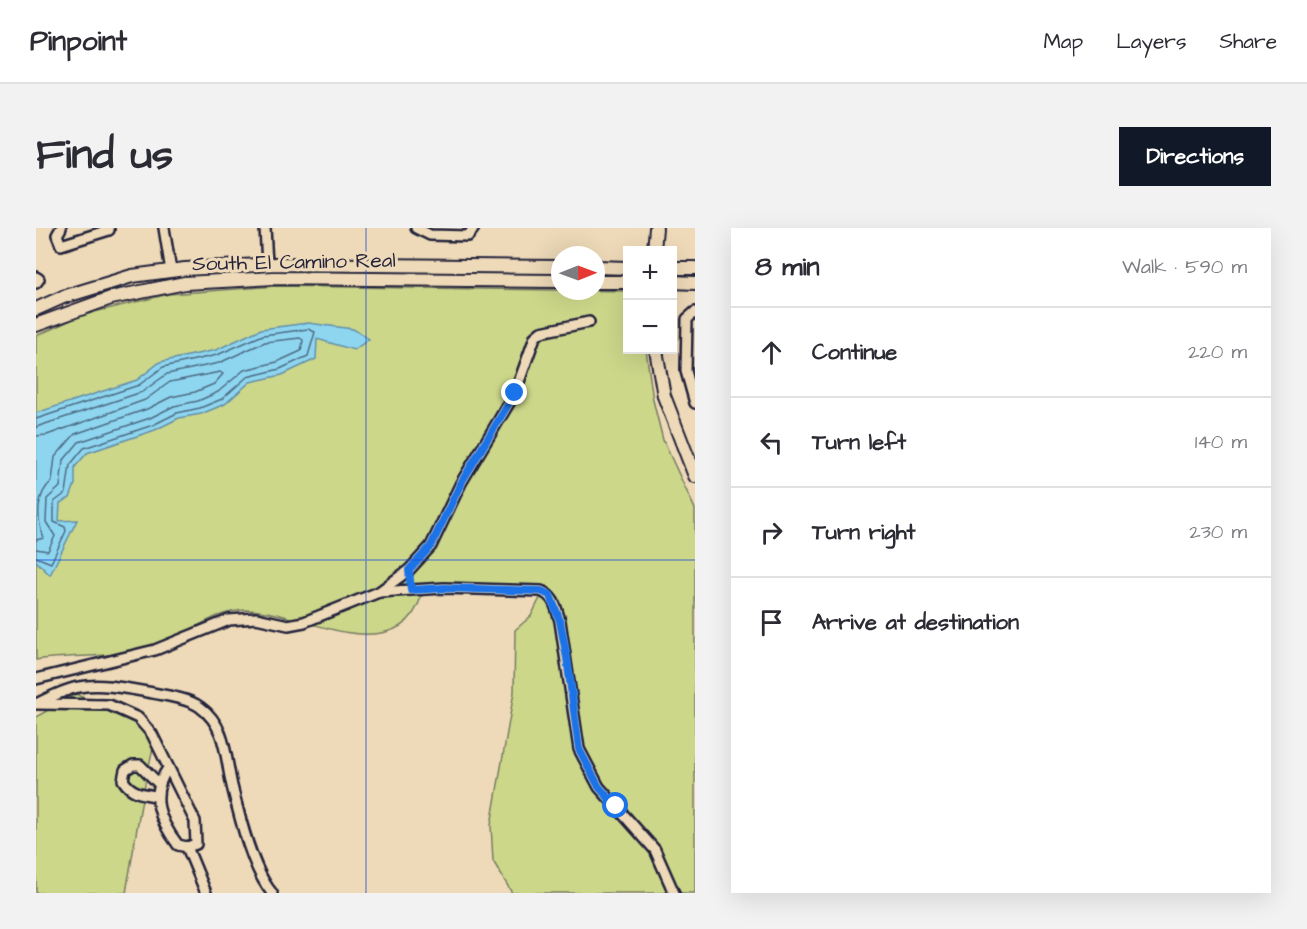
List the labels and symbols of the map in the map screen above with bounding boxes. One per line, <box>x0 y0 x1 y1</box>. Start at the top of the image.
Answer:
street label: South El Camino Real <box>192 246 396 278</box>
north arrow <box>551 246 605 300</box>
route end <box>501 379 527 405</box>
route start <box>602 792 628 818</box>

